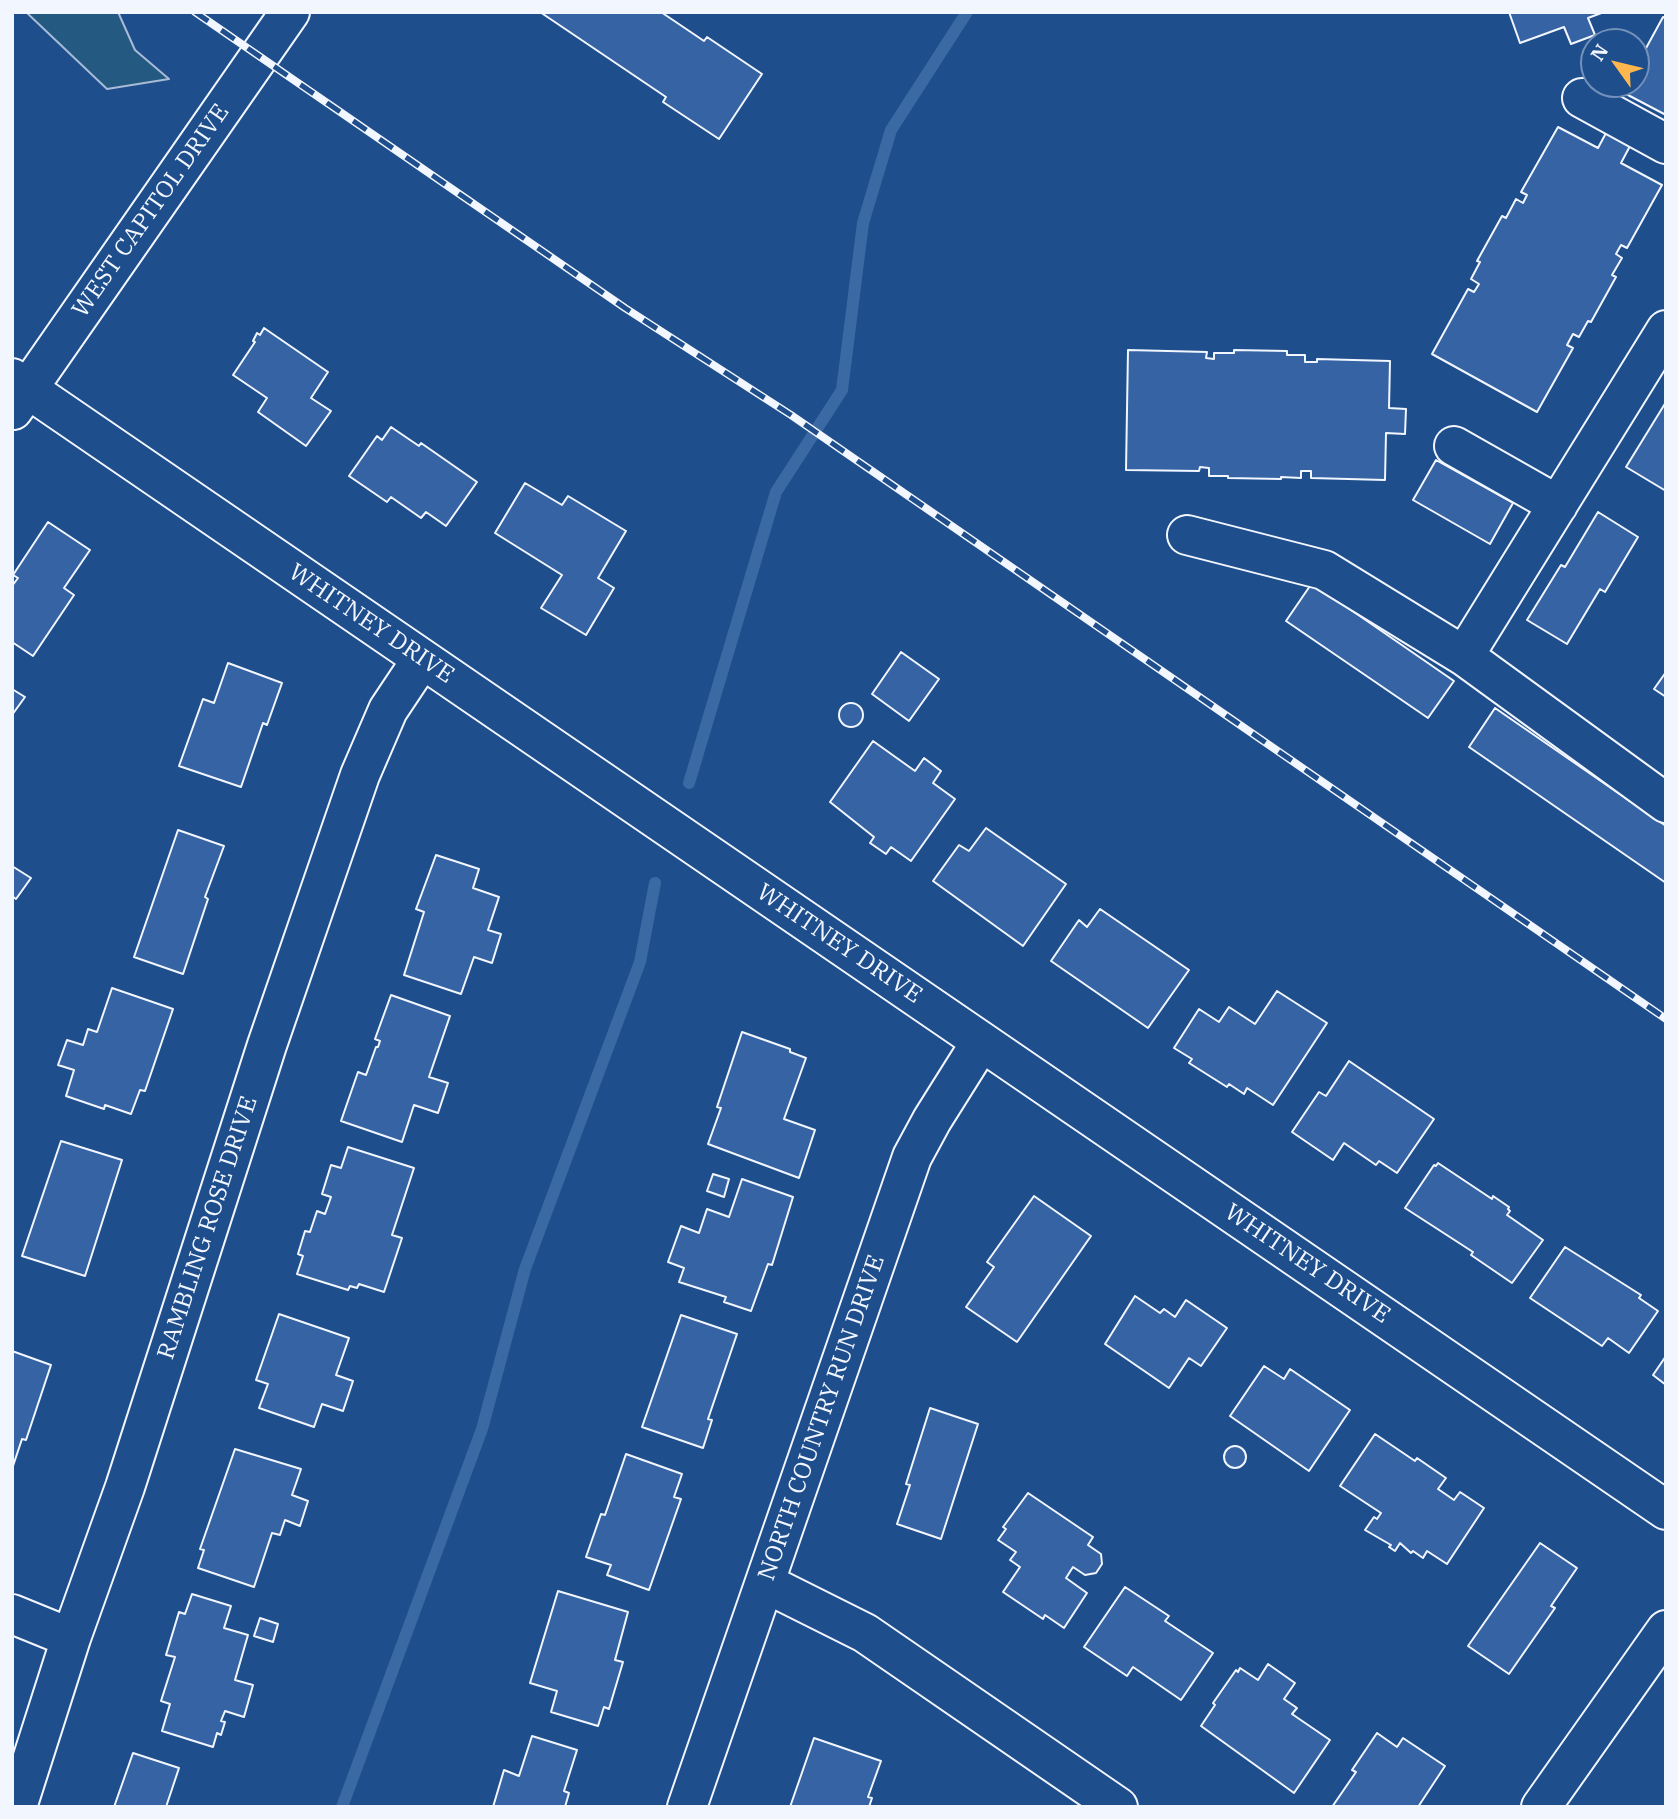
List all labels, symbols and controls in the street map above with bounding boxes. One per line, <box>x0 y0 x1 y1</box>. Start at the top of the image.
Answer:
north arrow <box>1580 28 1650 98</box>
text: N <box>1585 39 1613 65</box>
street label: WEST CAPITOL DRIVE <box>66 99 236 323</box>
street label: WHITNEY DRIVE <box>283 558 459 690</box>
street label: WHITNEY DRIVE <box>751 878 927 1010</box>
street label: RAMBLING ROSE DRIVE <box>152 1093 264 1363</box>
street label: WHITNEY DRIVE <box>1219 1198 1395 1330</box>
street label: NORTH COUNTRY RUN DRIVE <box>753 1251 891 1585</box>

